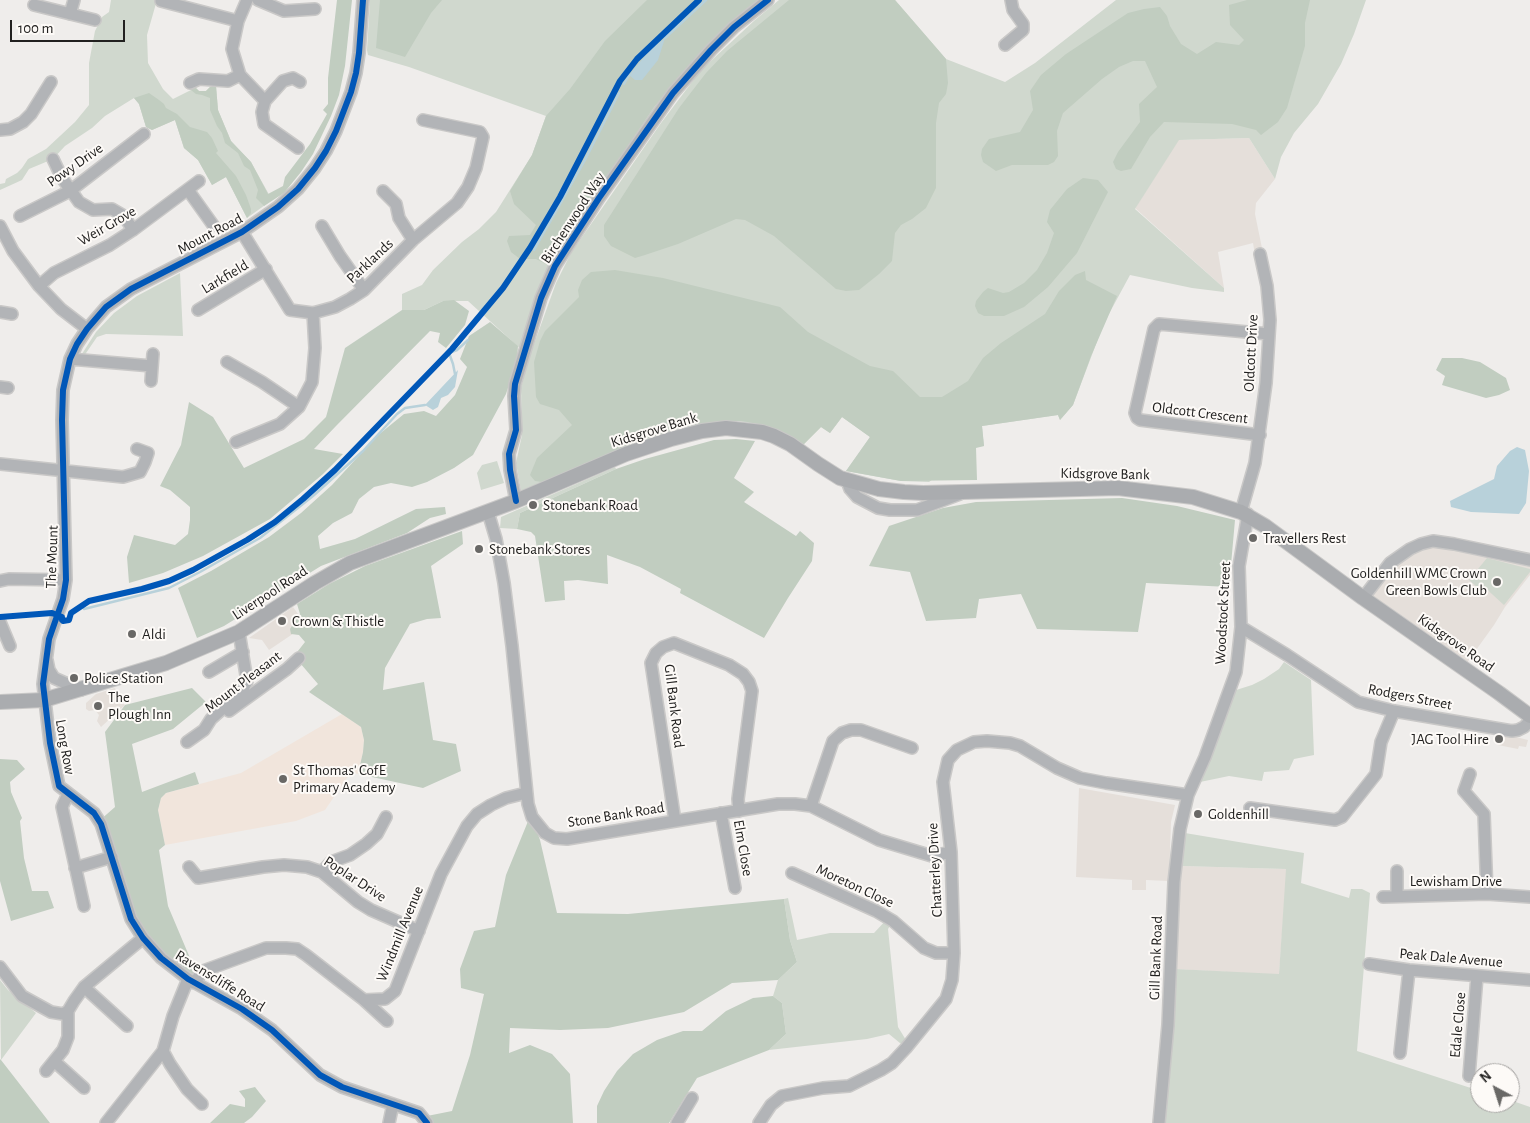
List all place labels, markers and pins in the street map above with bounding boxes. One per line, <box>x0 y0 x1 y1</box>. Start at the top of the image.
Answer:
place label: Stonebank Road <box>543 496 638 514</box>
marker: Stonebank Road <box>527 499 539 511</box>
place label: Travellers Rest <box>1263 529 1346 547</box>
marker: Travellers Rest <box>1247 532 1259 544</box>
place label: Stonebank Stores <box>489 540 590 558</box>
marker: Stonebank Stores <box>473 543 485 555</box>
place label: Goldenhill WMC Crown Green Bowls Club <box>1351 564 1487 599</box>
marker: Goldenhill WMC Crown Green Bowls Club <box>1491 576 1503 588</box>
place label: Crown & Thistle <box>292 612 384 630</box>
marker: Crown & Thistle <box>276 615 288 627</box>
place label: Aldi <box>142 625 166 643</box>
marker: Aldi <box>126 628 138 640</box>
place label: Police Station <box>84 669 163 687</box>
marker: Police Station <box>68 672 80 684</box>
place label: The Plough Inn <box>108 688 171 723</box>
marker: The Plough Inn <box>92 700 104 712</box>
place label: JAG Tool Hire <box>1412 730 1489 748</box>
marker: JAG Tool Hire <box>1493 733 1505 745</box>
place label: St Thomas' CofE Primary Academy <box>293 761 395 796</box>
marker: St Thomas' CofE Primary Academy <box>277 773 289 785</box>
place label: Goldenhill <box>1208 805 1269 823</box>
marker: Goldenhill <box>1192 808 1204 820</box>

